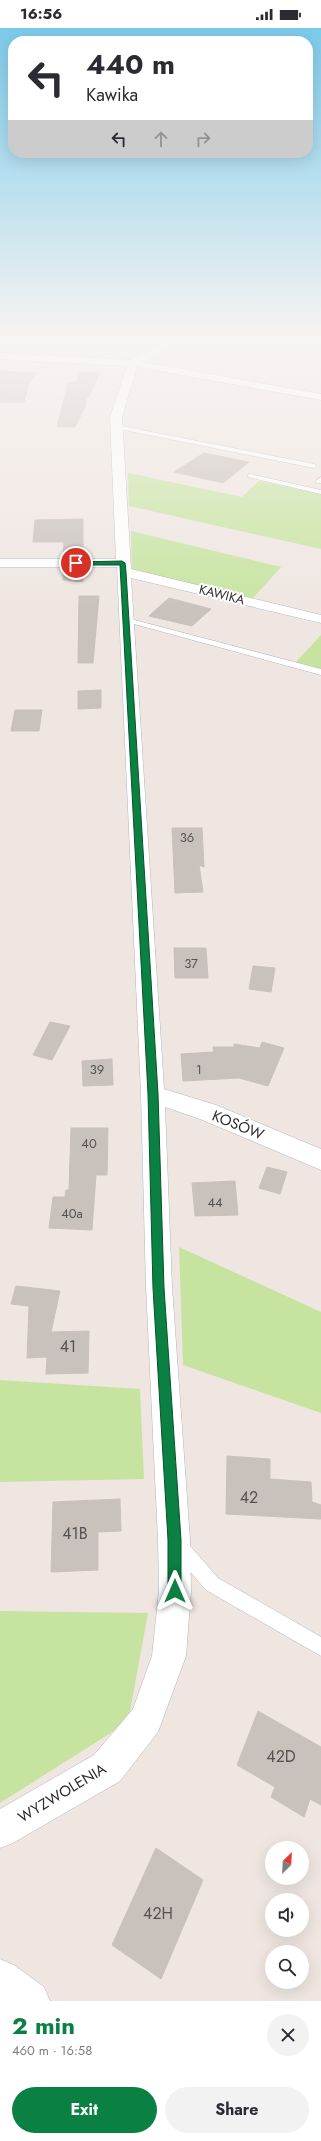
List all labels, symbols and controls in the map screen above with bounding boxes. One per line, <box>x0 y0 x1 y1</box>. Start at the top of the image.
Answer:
text: 16:56 <box>20 3 62 25</box>
text: 440 m <box>86 44 175 85</box>
icon: left <box>20 52 72 104</box>
text: Kawika <box>86 82 138 108</box>
icon: left <box>108 128 130 150</box>
icon: ahead <box>150 128 172 150</box>
icon: right <box>192 128 214 150</box>
pin <box>59 546 93 580</box>
icon: arrive <box>65 552 87 574</box>
street label: KAWIKA <box>197 580 247 609</box>
house number: 36 <box>180 828 194 847</box>
house number: 37 <box>184 954 198 973</box>
house number: 39 <box>90 1060 104 1079</box>
house number: 1 <box>196 1060 202 1079</box>
street label: KOSÓW <box>209 1105 267 1145</box>
house number: 40 <box>81 1134 97 1153</box>
house number: 44 <box>207 1193 223 1212</box>
house number: 40a <box>61 1204 83 1223</box>
house number: 41 <box>60 1335 76 1358</box>
house number: 42 <box>240 1486 258 1509</box>
house number: 41B <box>62 1522 88 1545</box>
position arrow <box>154 1570 196 1612</box>
house number: 42D <box>266 1745 296 1768</box>
street label: WYZWOLENIA <box>14 1758 110 1828</box>
north arrow <box>265 1841 309 1885</box>
map controls <box>265 1841 309 1989</box>
button: sound <box>265 1893 309 1937</box>
house number: 42H <box>143 1902 173 1925</box>
button: search <box>265 1945 309 1989</box>
text: 2 min <box>12 2008 75 2043</box>
button: close <box>267 2014 309 2056</box>
text: 460 m · 16:58 <box>12 2041 92 2060</box>
button: Exit <box>12 2087 157 2133</box>
button: Share <box>165 2087 309 2133</box>

